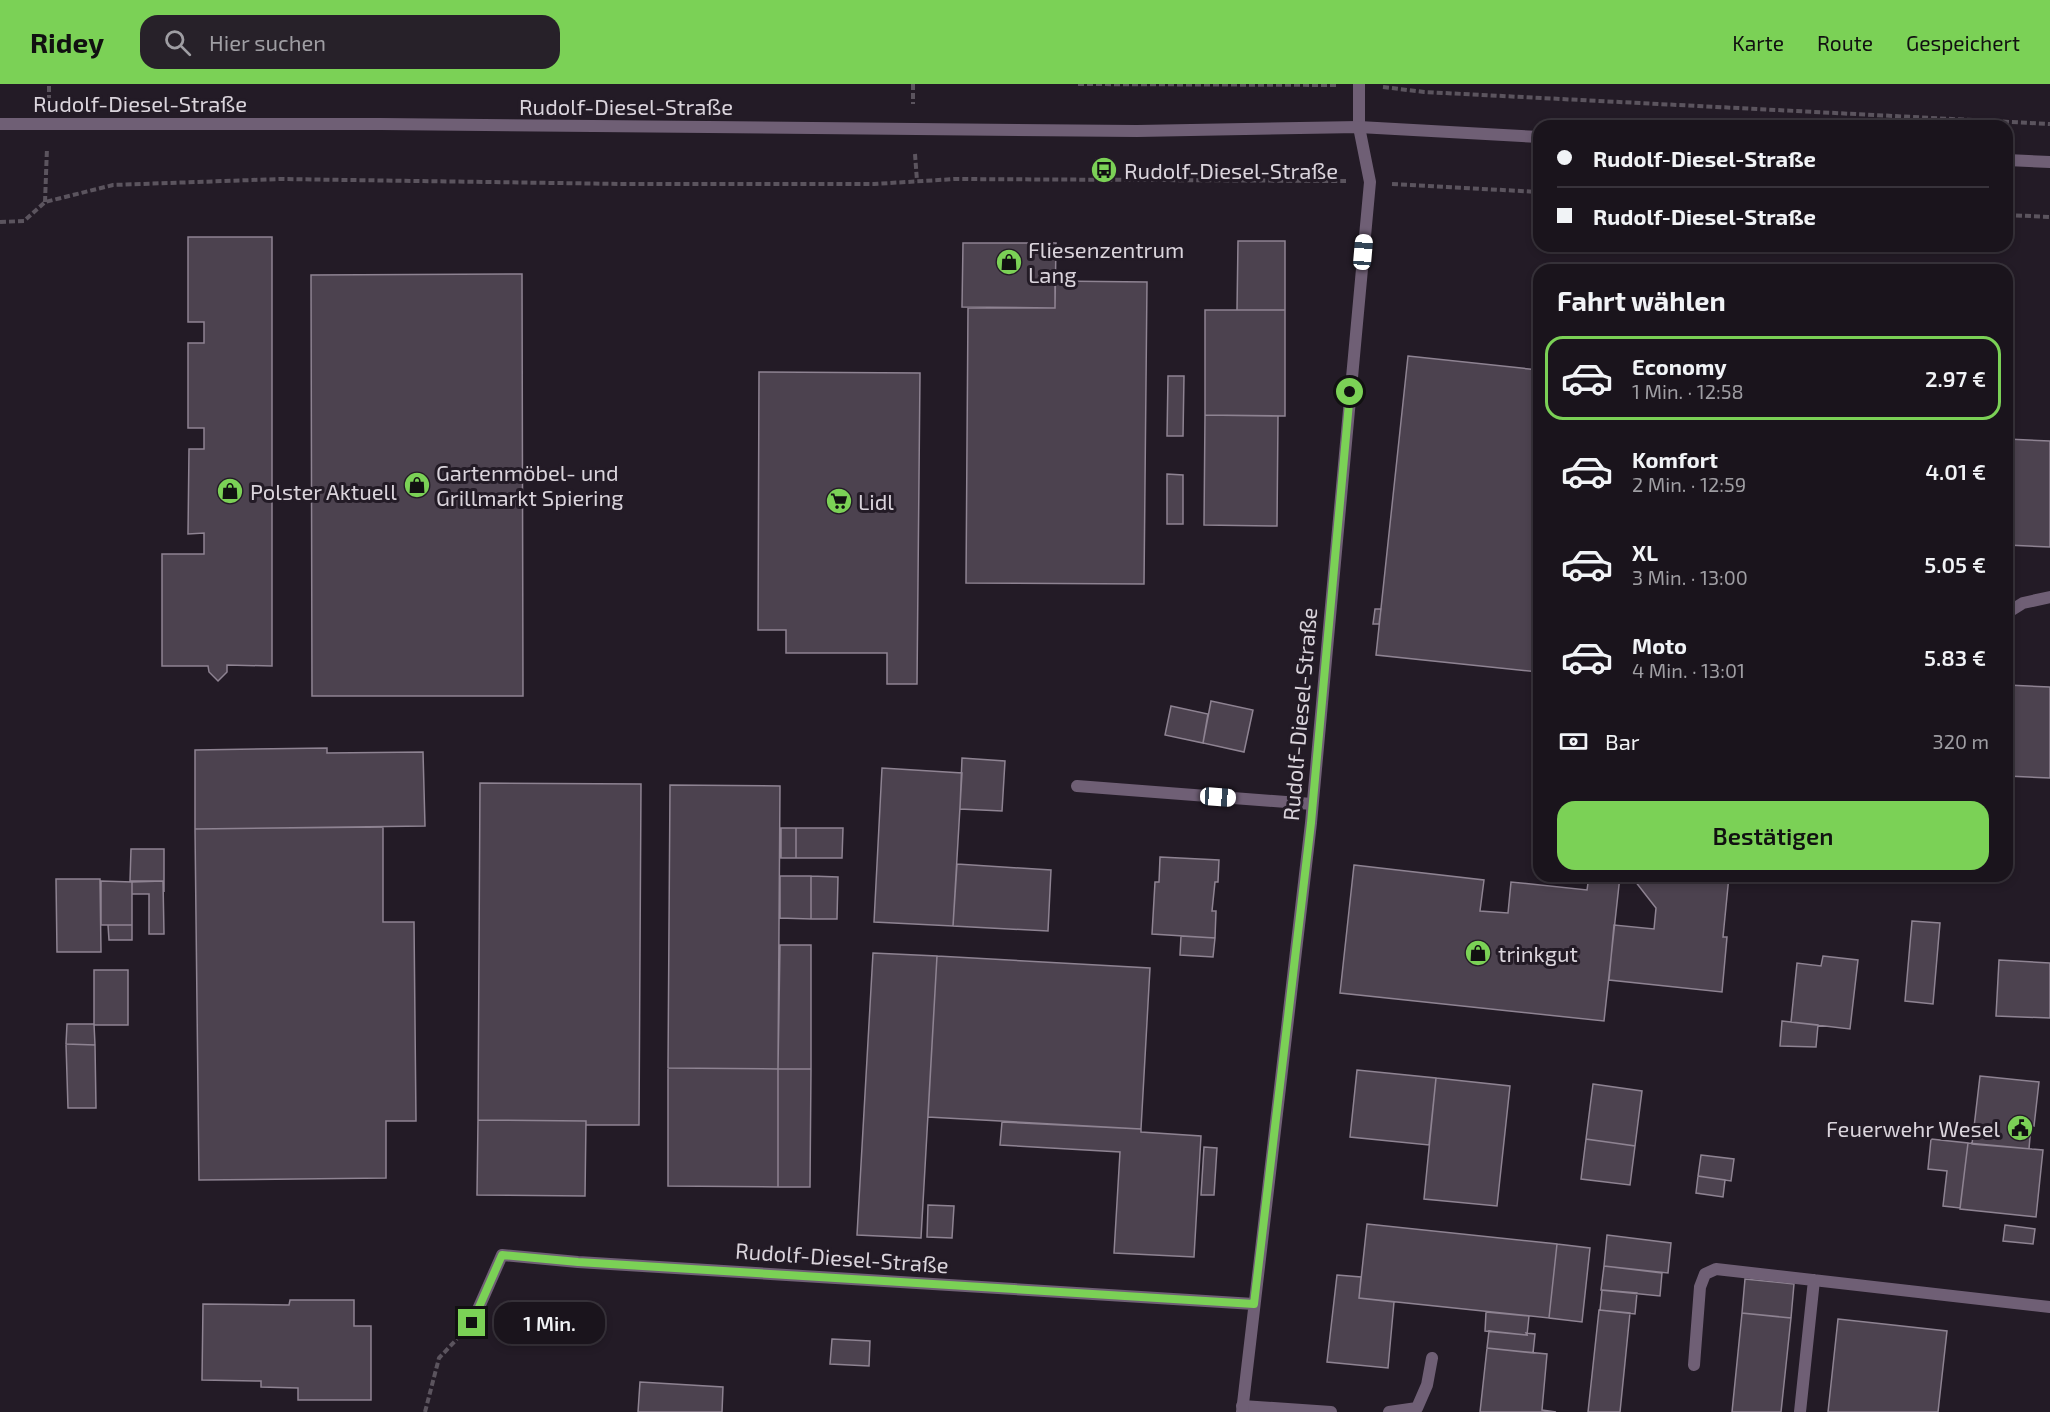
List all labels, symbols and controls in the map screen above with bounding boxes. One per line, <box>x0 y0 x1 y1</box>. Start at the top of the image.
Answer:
search box <box>140 15 560 69</box>
text: Ridey <box>30 25 104 59</box>
icon: search <box>161 26 194 59</box>
text: Hier suchen <box>209 29 326 55</box>
text: Karte <box>1732 30 1784 55</box>
text: Route <box>1817 30 1873 55</box>
text: Gespeichert <box>1906 30 2020 55</box>
street label: Rudolf-Diesel-Straße <box>33 90 247 116</box>
street label: Rudolf-Diesel-Straße <box>519 93 733 119</box>
text: Rudolf-Diesel-Straße <box>1593 145 1816 171</box>
bus stop icon: Rudolf-Diesel-Straße <box>1089 155 1119 185</box>
place label: Rudolf-Diesel-Straße <box>1124 157 1338 183</box>
text: Rudolf-Diesel-Straße <box>1593 203 1816 229</box>
car <box>1352 233 1374 271</box>
place label: Fliesenzentrum Lang <box>1028 236 1184 287</box>
shop icon: Fliesenzentrum Lang <box>994 247 1024 277</box>
text: Fahrt wählen <box>1557 284 1726 316</box>
icon: car <box>1560 351 1614 405</box>
text: Economy <box>1632 353 1727 379</box>
text: 2.97 € <box>1925 365 1986 391</box>
route start <box>1336 378 1363 405</box>
text: 1 Min. · 12:58 <box>1632 379 1744 403</box>
icon: car <box>1560 444 1614 498</box>
text: Komfort <box>1632 446 1718 472</box>
text: 4.01 € <box>1925 458 1986 484</box>
place label: Gartenmöbel- und Grillmarkt Spiering <box>436 459 624 510</box>
shop icon: Gartenmöbel- und Grillmarkt Spiering <box>402 470 432 500</box>
text: 2 Min. · 12:59 <box>1632 472 1746 496</box>
shop icon: Polster Aktuell <box>215 476 245 506</box>
place label: Polster Aktuell <box>250 478 397 504</box>
supermarket icon: Lidl <box>824 486 854 516</box>
place label: Lidl <box>858 488 894 514</box>
icon: car <box>1560 537 1614 591</box>
text: XL <box>1632 539 1658 565</box>
text: 5.05 € <box>1924 551 1986 577</box>
text: 3 Min. · 13:00 <box>1632 565 1748 589</box>
street label: Rudolf-Diesel-Straße <box>1277 606 1321 822</box>
icon: car <box>1560 630 1614 684</box>
text: Moto <box>1632 632 1687 658</box>
text: 5.83 € <box>1924 644 1986 670</box>
text: 4 Min. · 13:01 <box>1632 658 1745 682</box>
icon: cash <box>1557 725 1590 758</box>
text: Bar <box>1605 728 1640 754</box>
text: 320 m <box>1933 729 1989 753</box>
car <box>1199 787 1237 807</box>
button: Bestätigen <box>1557 801 1989 870</box>
shop icon: trinkgut <box>1463 938 1493 968</box>
place label: trinkgut <box>1498 940 1578 966</box>
public building icon: Feuerwehr Wesel <box>2005 1113 2035 1143</box>
place label: Feuerwehr Wesel <box>1826 1115 2000 1141</box>
street label: Rudolf-Diesel-Straße <box>734 1237 950 1277</box>
callout: 1 Min. <box>493 1302 604 1344</box>
route end <box>458 1309 485 1336</box>
text: 1 Min. <box>523 1311 576 1335</box>

